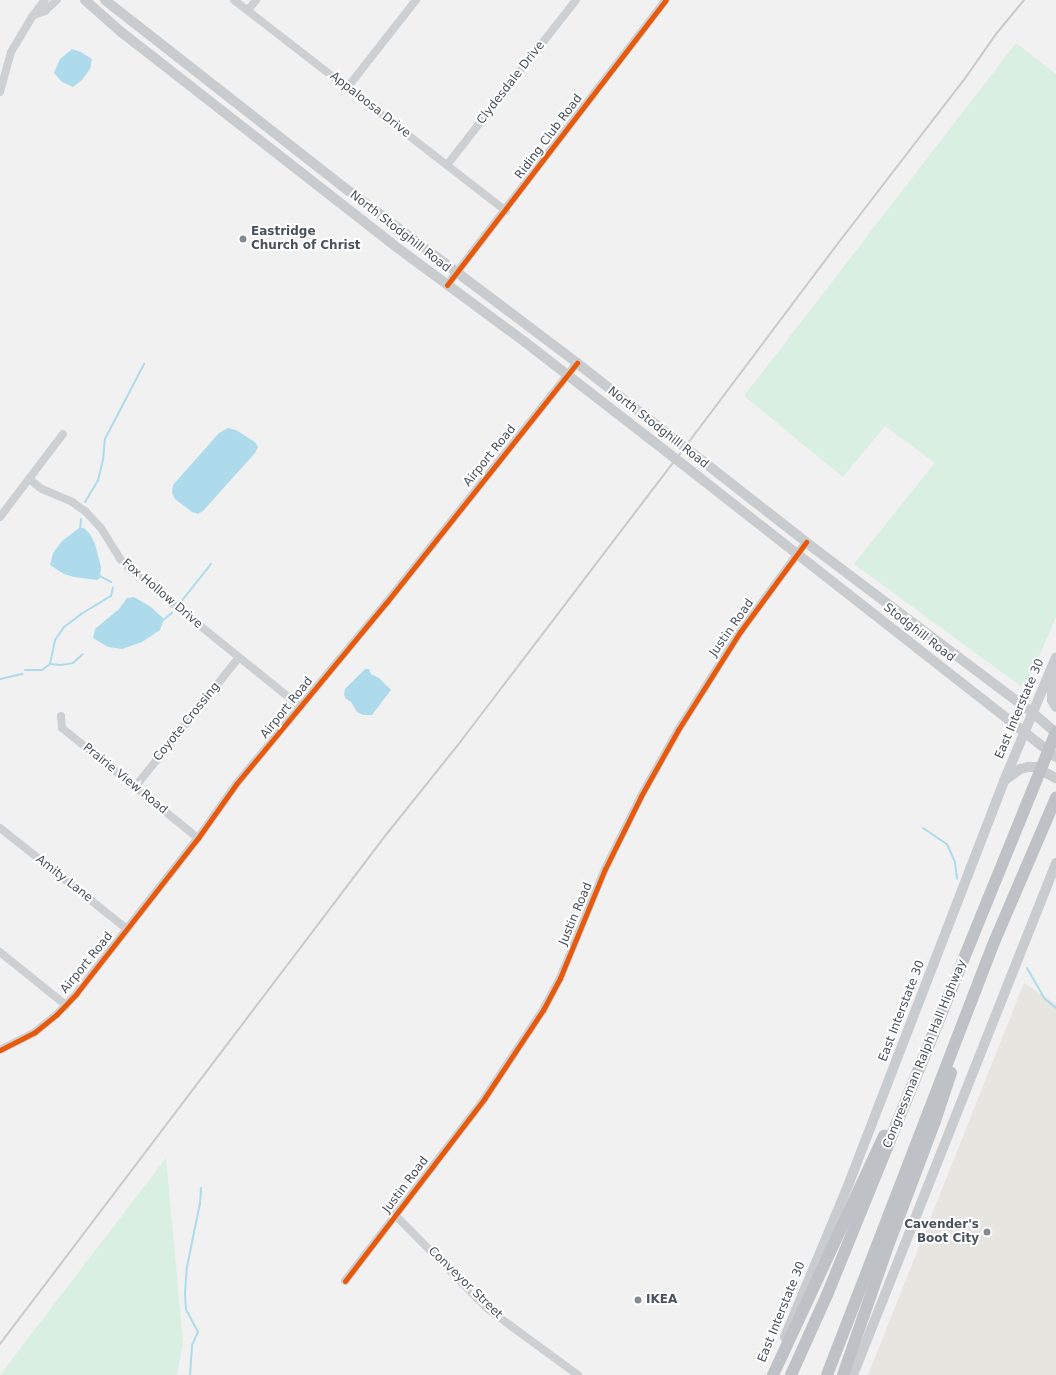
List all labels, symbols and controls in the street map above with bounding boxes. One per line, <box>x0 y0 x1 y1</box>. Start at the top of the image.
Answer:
street label: Clydesdale Drive <box>474 39 548 127</box>
street label: Appaloosa Drive <box>327 69 413 141</box>
street label: Riding Club Road <box>512 92 586 182</box>
street label: North Stodghill Road <box>347 188 453 276</box>
place label: Eastridge Church of Christ <box>251 225 361 253</box>
marker: Eastridge Church of Christ <box>238 234 248 244</box>
street label: North Stodghill Road <box>605 384 711 472</box>
street label: Airport Road <box>461 422 519 490</box>
street label: Fox Hollow Drive <box>119 556 205 632</box>
street label: Justin Road <box>707 596 757 660</box>
street label: Stodghill Road <box>881 601 957 665</box>
street label: East Interstate 30 <box>992 657 1048 761</box>
street label: Airport Road <box>258 674 316 742</box>
street label: Coyote Crossing <box>151 680 223 764</box>
street label: Prairie View Road <box>80 741 170 817</box>
street label: Amity Lane <box>33 852 95 906</box>
street label: Justin Road <box>556 880 596 948</box>
street label: Airport Road <box>58 929 116 997</box>
street label: Congressman Ralph Hall Highway <box>880 957 970 1151</box>
street label: East Interstate 30 <box>876 958 928 1064</box>
street label: Justin Road <box>380 1154 432 1216</box>
place label: Cavender's Boot City <box>904 1218 979 1246</box>
marker: Cavender's Boot City <box>982 1227 992 1237</box>
street label: Conveyor Street <box>425 1244 505 1322</box>
street label: East Interstate 30 <box>755 1260 809 1364</box>
place label: IKEA <box>646 1293 677 1307</box>
marker: IKEA <box>633 1295 643 1305</box>

